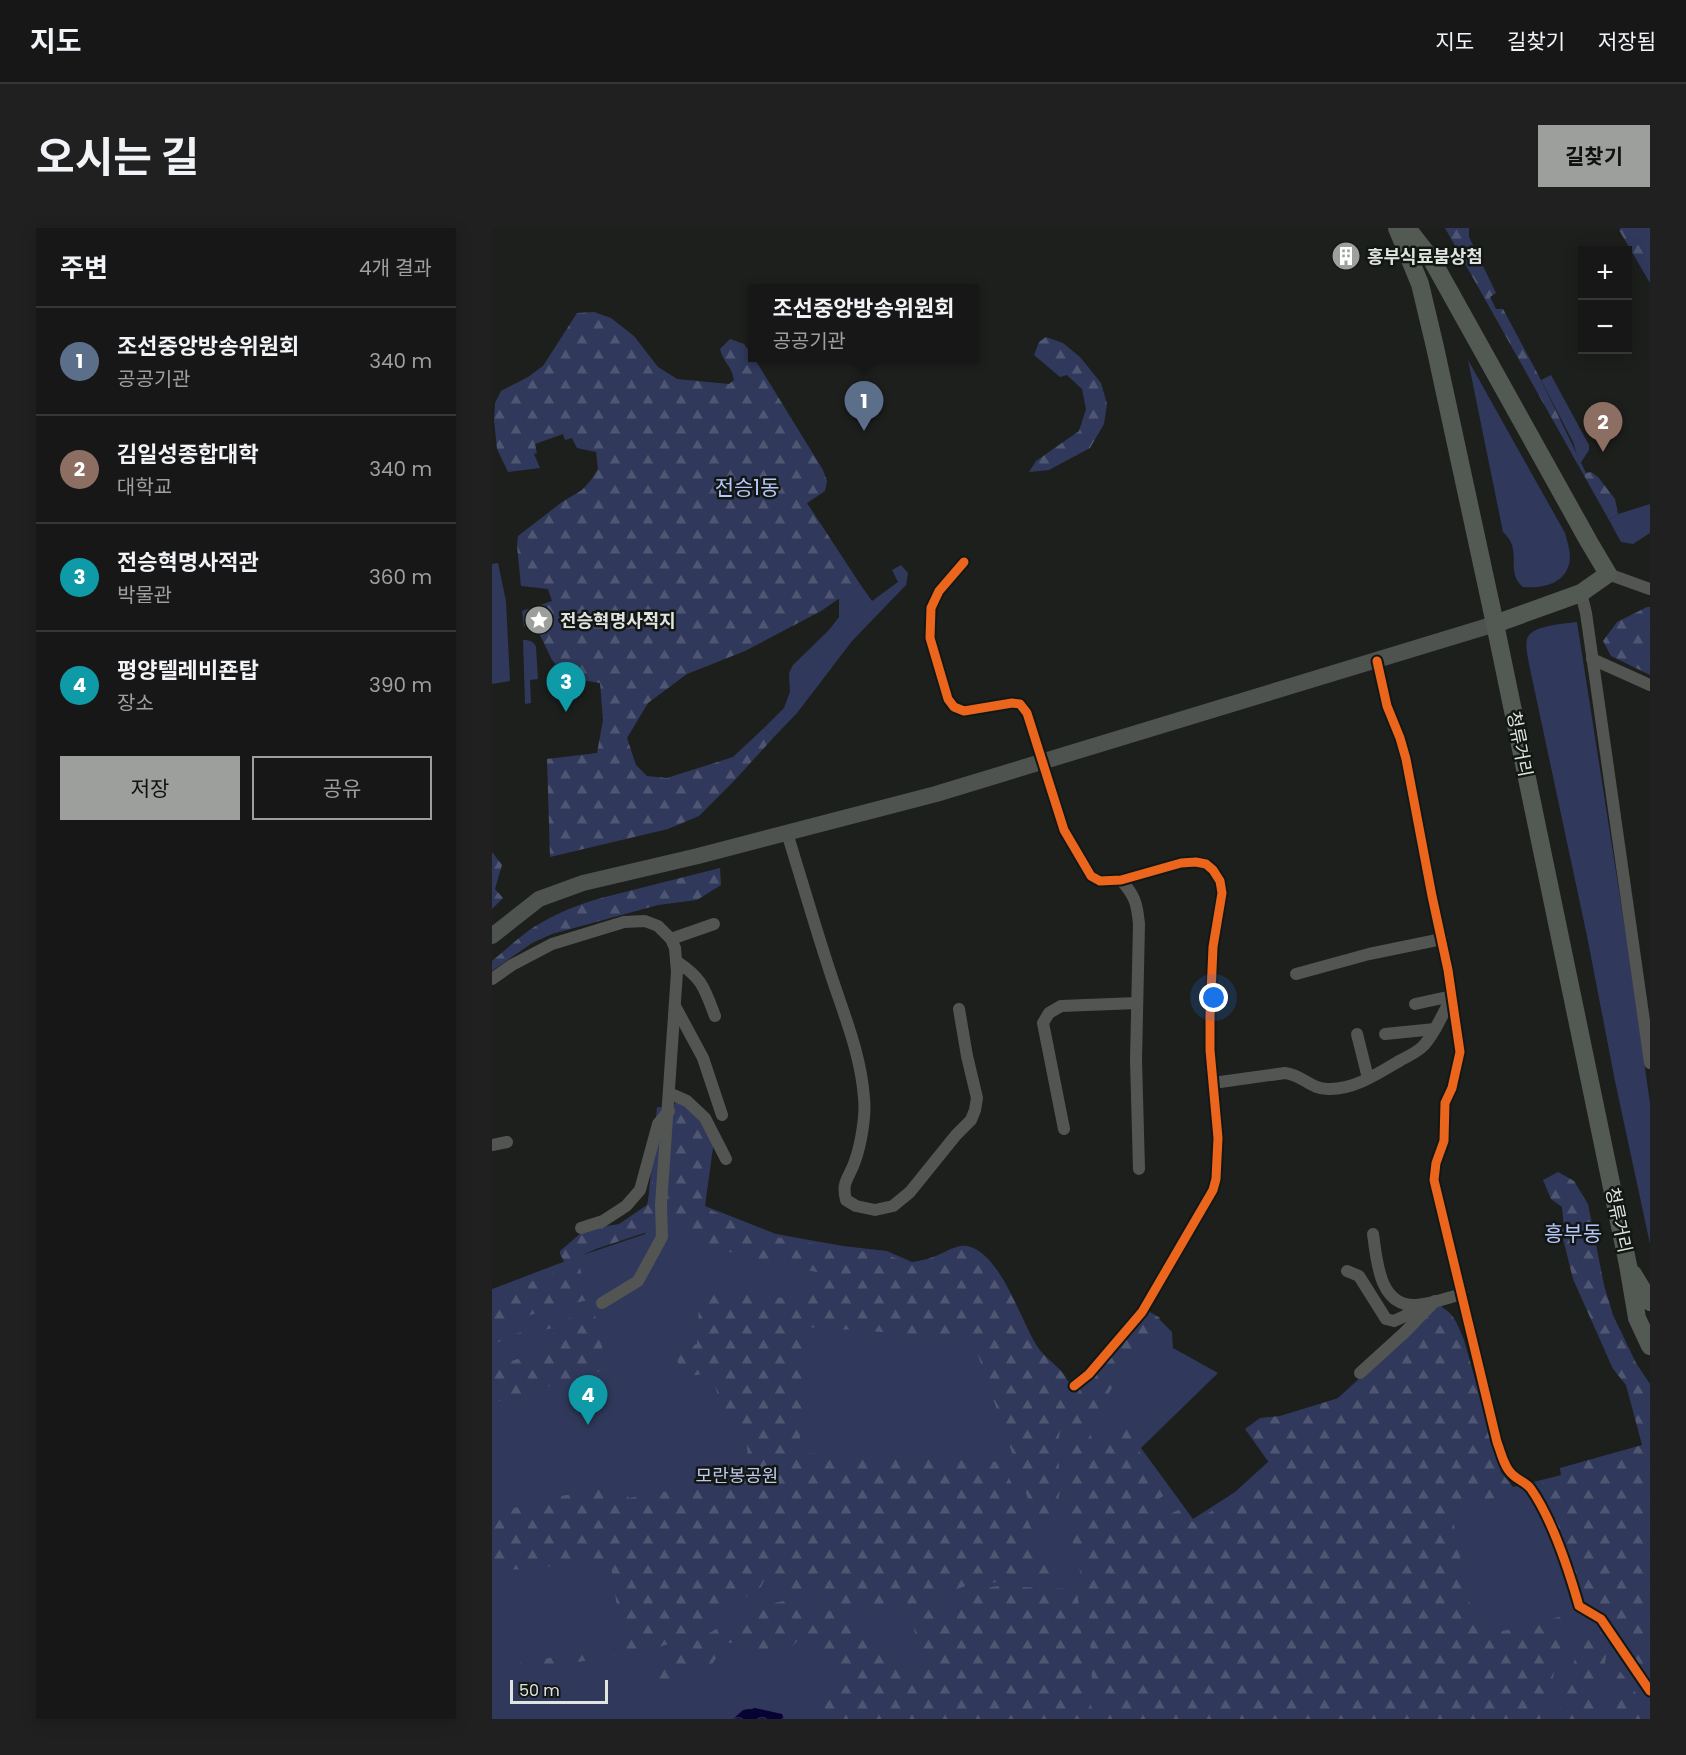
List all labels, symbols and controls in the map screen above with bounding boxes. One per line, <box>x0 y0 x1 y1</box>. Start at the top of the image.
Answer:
text: 지도 <box>30 22 82 61</box>
text: 지도 <box>1435 27 1474 56</box>
text: 길찾기 <box>1507 27 1565 56</box>
text: 저장됨 <box>1598 27 1656 56</box>
button: 길찾기 <box>1538 125 1650 187</box>
text: 오시는 길 <box>36 128 199 187</box>
building icon: 홍부식료붐상첨 <box>1330 240 1362 272</box>
place label: 홍부식료붐상첨 <box>1367 244 1483 269</box>
map controls <box>1578 246 1632 354</box>
button: + <box>1578 246 1632 300</box>
text: 주변 <box>60 250 108 286</box>
text: 4개 결과 <box>359 254 432 282</box>
popup <box>748 284 979 362</box>
text: 조선중앙방송위원회 <box>772 293 955 324</box>
button: − <box>1578 300 1632 354</box>
text: 공공기관 <box>772 327 846 355</box>
text: 조선중앙방송위원회 <box>117 331 299 362</box>
text: 1 <box>76 347 83 375</box>
text: 340 m <box>369 347 432 375</box>
text: 공공기관 <box>117 365 191 393</box>
pin: 1 <box>844 382 884 431</box>
pin: 2 <box>1584 402 1622 452</box>
text: 김일성종합대학 <box>117 439 259 470</box>
text: 2 <box>74 455 85 483</box>
text: 340 m <box>369 455 432 483</box>
text: 대학교 <box>117 473 172 501</box>
district label: 전승1동 <box>715 473 779 502</box>
text: 전승혁명사적관 <box>117 547 259 578</box>
text: 3 <box>73 563 86 591</box>
text: 360 m <box>369 563 432 591</box>
text: 박물관 <box>117 581 172 609</box>
place icon: 전승혁명사적지 <box>523 604 555 636</box>
place label: 전승혁명사적지 <box>560 608 676 633</box>
text: 평양텔레비죤탑 <box>117 655 259 686</box>
pin: 3 <box>546 662 586 712</box>
text: 4 <box>73 671 86 699</box>
text: 390 m <box>369 671 432 699</box>
text: 장소 <box>117 689 154 717</box>
street label: 청류거리 <box>1501 709 1539 779</box>
button: 저장 <box>60 756 240 820</box>
button: 공유 <box>252 756 432 820</box>
your location <box>1199 983 1228 1012</box>
street label: 청류거리 <box>1600 1185 1638 1255</box>
district label: 흥부동 <box>1544 1219 1602 1248</box>
pin: 4 <box>568 1376 608 1425</box>
park label: 모란봉공원 <box>696 1463 778 1488</box>
scale bar <box>510 1677 608 1704</box>
text: 50 m <box>519 1679 560 1702</box>

